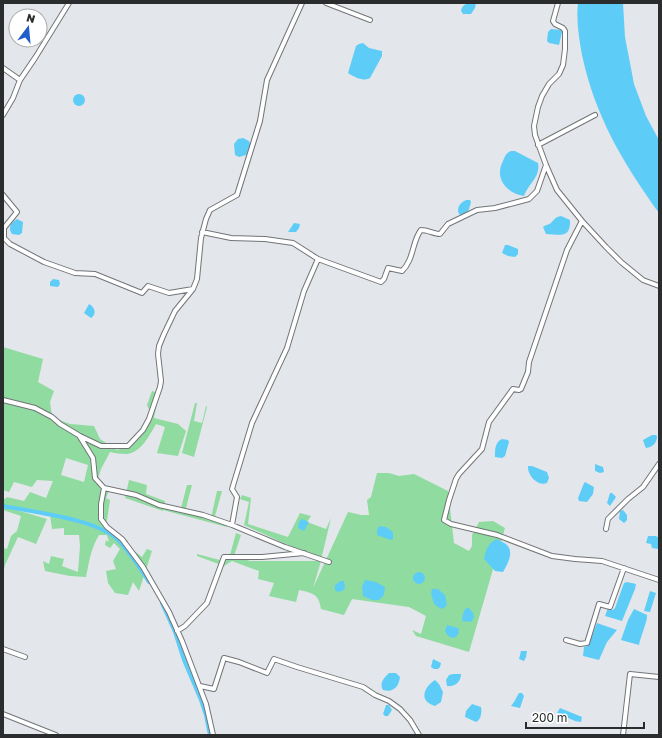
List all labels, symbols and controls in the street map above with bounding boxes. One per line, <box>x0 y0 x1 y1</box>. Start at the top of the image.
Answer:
north arrow <box>8 8 48 48</box>
text: N <box>25 11 37 25</box>
scale bar <box>526 704 644 730</box>
text: 200 m <box>532 710 567 725</box>

